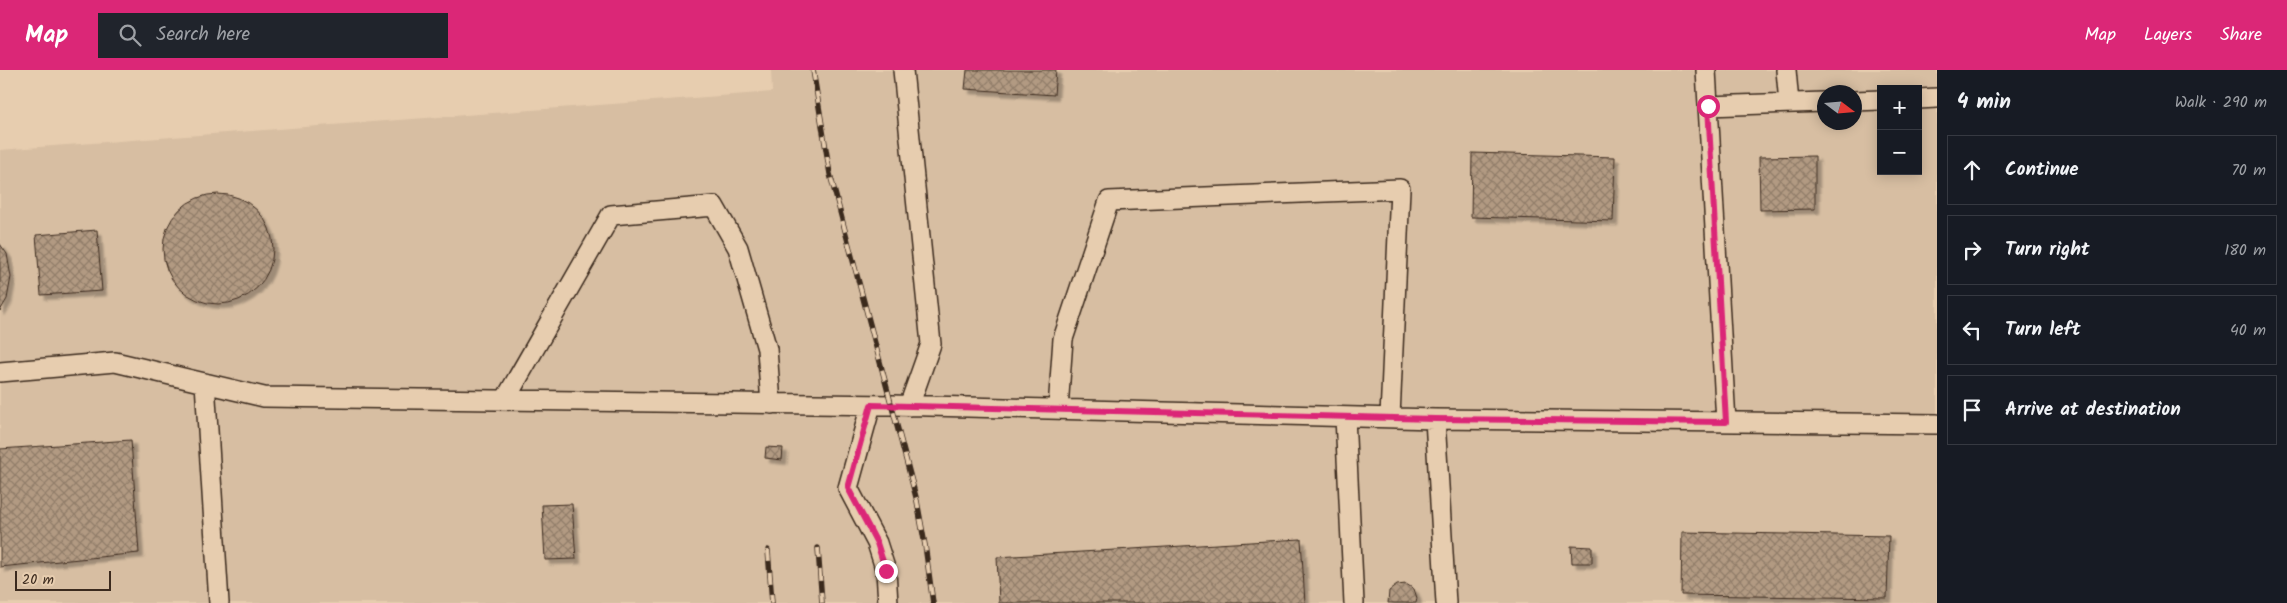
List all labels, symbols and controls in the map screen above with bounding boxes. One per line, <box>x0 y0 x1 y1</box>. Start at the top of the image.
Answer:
search box <box>98 13 448 58</box>
text: Map <box>25 16 68 55</box>
text: Search here <box>156 20 250 50</box>
icon: search <box>116 21 144 49</box>
text: Map <box>2085 21 2116 50</box>
text: Layers <box>2144 21 2192 50</box>
text: Share <box>2220 21 2262 50</box>
north arrow <box>1817 85 1862 130</box>
map controls <box>1877 85 1922 175</box>
button: + <box>1877 85 1922 130</box>
text: 4 min <box>1957 86 2011 119</box>
text: Walk · 290 m <box>2175 90 2267 115</box>
route start <box>1697 95 1720 118</box>
button: − <box>1877 130 1922 175</box>
text: Continue <box>2005 155 2078 185</box>
icon: ahead <box>1958 156 1986 184</box>
text: 70 m <box>2231 158 2266 183</box>
text: Turn right <box>2005 235 2090 265</box>
icon: right <box>1958 236 1986 264</box>
text: 180 m <box>2224 238 2266 263</box>
text: Turn left <box>2005 315 2080 345</box>
icon: left <box>1958 316 1986 344</box>
text: 40 m <box>2230 318 2266 343</box>
text: Arrive at destination <box>2005 395 2181 425</box>
icon: arrive <box>1958 396 1986 424</box>
route end <box>875 560 898 583</box>
scale bar <box>15 568 111 591</box>
text: 20 m <box>22 569 54 591</box>

